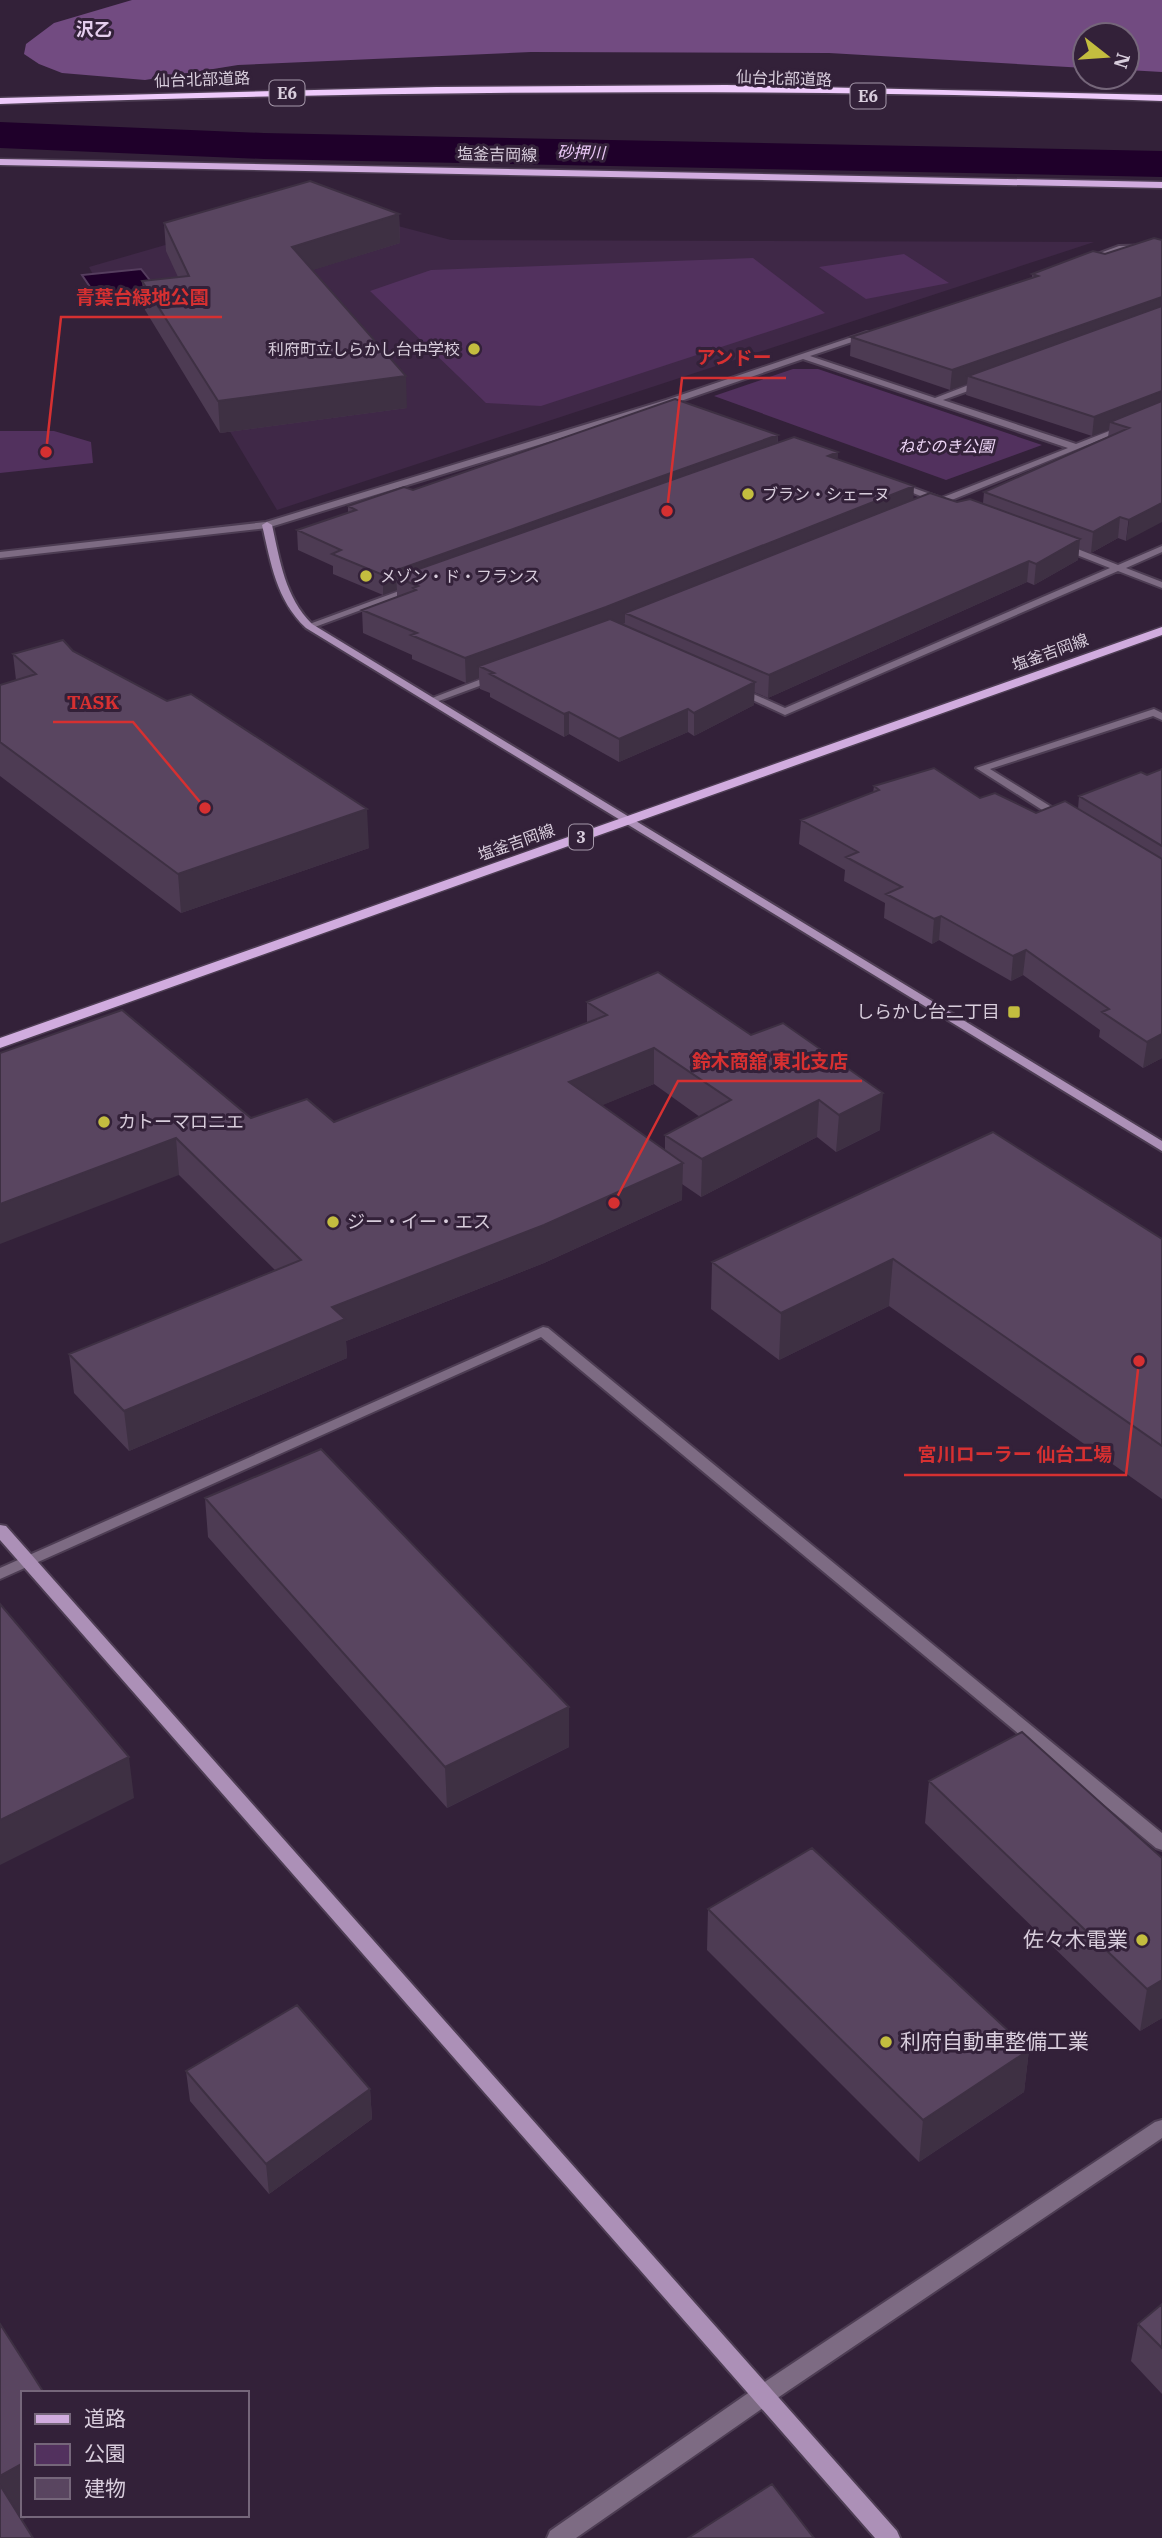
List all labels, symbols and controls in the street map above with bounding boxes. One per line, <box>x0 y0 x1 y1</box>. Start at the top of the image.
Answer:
district label: 沢乙 <box>76 18 112 41</box>
north arrow <box>1071 21 1141 91</box>
text: N <box>1109 50 1136 72</box>
street label: 仙台北部道路 <box>736 66 832 90</box>
street label: 仙台北部道路 <box>154 67 250 91</box>
road number: E6 <box>270 80 304 106</box>
road number: E6 <box>850 83 886 108</box>
water label: 砂押川 <box>557 142 607 162</box>
street label: 塩釜吉岡線 <box>457 143 537 165</box>
callout: 青葉台緑地公園 <box>61 277 222 317</box>
text: 青葉台緑地公園 <box>75 285 209 309</box>
callout: アンドー <box>682 338 786 378</box>
place label: 利府町立しらかし台中学校 <box>268 339 460 359</box>
marker: 利府町立しらかし台中学校 <box>466 341 482 357</box>
text: アンドー <box>696 345 772 369</box>
park label: ねむのき公園 <box>898 436 996 456</box>
place label: ブラン・シェーヌ <box>762 484 890 504</box>
marker: ブラン・シェーヌ <box>740 486 756 502</box>
place label: メゾン・ド・フランス <box>380 566 540 586</box>
marker: メゾン・ド・フランス <box>358 568 374 584</box>
street label: 塩釜吉岡線 <box>1009 629 1091 675</box>
callout: TASK <box>53 682 133 722</box>
text: TASK <box>67 690 120 714</box>
street label: 塩釜吉岡線 <box>475 820 557 864</box>
road number: 3 <box>569 824 593 850</box>
place label: しらかし台二丁目 <box>856 1000 1000 1023</box>
marker: しらかし台二丁目 <box>1006 1004 1022 1020</box>
callout: 鈴木商舘 東北支店 <box>678 1041 862 1081</box>
text: 鈴木商舘 東北支店 <box>692 1049 848 1073</box>
place label: カトーマロニエ <box>118 1110 244 1133</box>
marker: カトーマロニエ <box>96 1114 112 1130</box>
place label: ジー・イー・エス <box>347 1210 491 1233</box>
marker: ジー・イー・エス <box>325 1214 341 1230</box>
callout: 宮川ローラー 仙台工場 <box>904 1435 1126 1475</box>
text: 宮川ローラー 仙台工場 <box>918 1442 1112 1466</box>
place label: 佐々木電業 <box>1023 1925 1128 1953</box>
marker: 佐々木電業 <box>1134 1932 1150 1948</box>
place label: 利府自動車整備工業 <box>900 2027 1089 2055</box>
marker: 利府自動車整備工業 <box>878 2034 894 2050</box>
legend <box>21 2391 248 2517</box>
text: 道路 <box>84 2404 126 2432</box>
text: 公園 <box>84 2439 126 2467</box>
text: 建物 <box>84 2474 126 2502</box>

